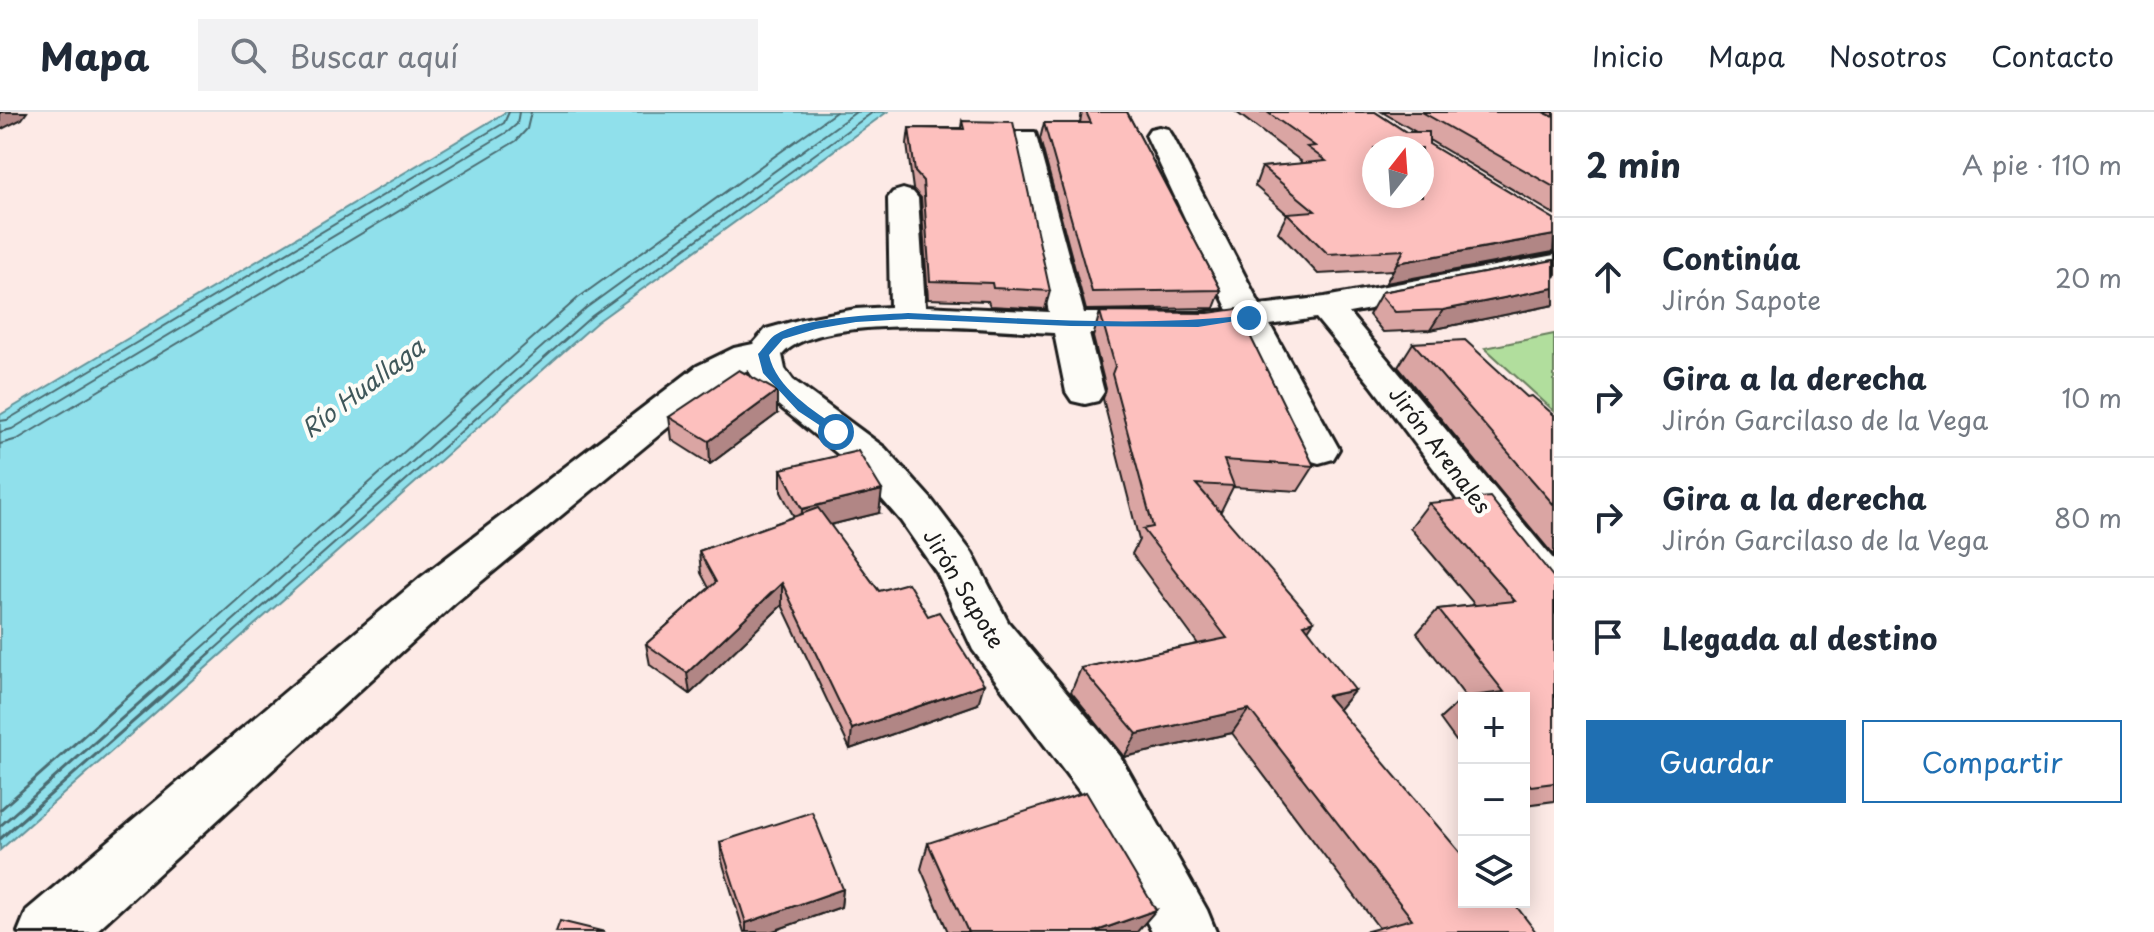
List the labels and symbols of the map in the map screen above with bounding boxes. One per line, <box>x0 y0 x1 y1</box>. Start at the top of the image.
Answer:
north arrow <box>1362 136 1434 208</box>
route end <box>1231 300 1267 336</box>
water label: Río Huallaga <box>293 328 432 445</box>
street label: Jirón Arenales <box>1382 378 1500 520</box>
route start <box>818 414 854 450</box>
street label: Jirón Sapote <box>916 522 1014 654</box>

